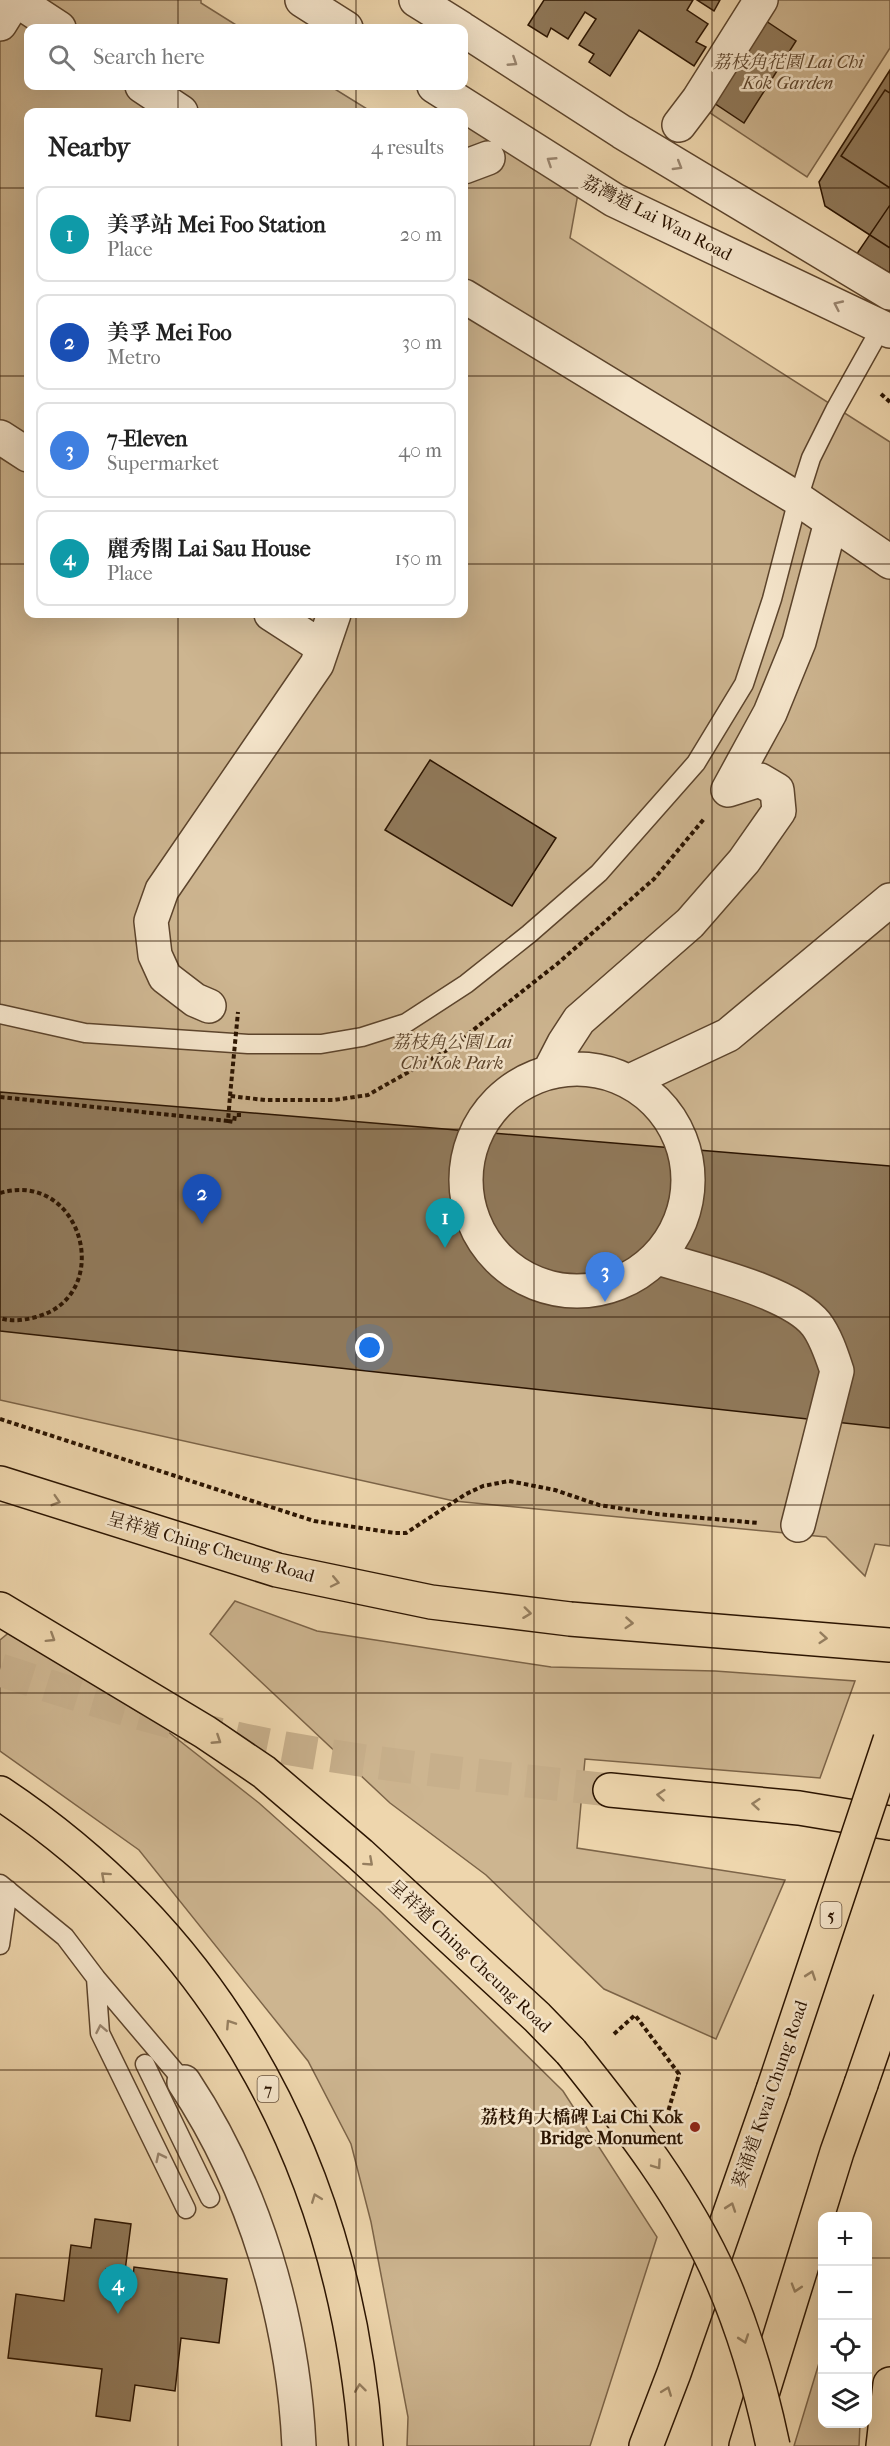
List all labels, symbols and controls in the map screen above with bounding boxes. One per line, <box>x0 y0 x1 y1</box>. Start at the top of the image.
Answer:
search box <box>24 24 468 90</box>
icon: search <box>45 41 78 74</box>
text: Search here <box>93 44 205 70</box>
park label: 荔枝角花園 Lai Chi Kok Garden <box>713 52 865 94</box>
one-way arrow <box>507 54 517 66</box>
text: Nearby <box>48 132 130 163</box>
text: 4 results <box>371 136 444 159</box>
one-way arrow <box>547 157 557 169</box>
one-way arrow <box>672 158 682 170</box>
street label: 荔灣道 Lai Wan Road <box>578 172 735 265</box>
text: 美孚站 Mei Foo Station <box>107 212 326 238</box>
text: 1 <box>66 223 73 246</box>
text: 20 m <box>400 223 442 246</box>
text: Place <box>107 238 153 261</box>
one-way arrow <box>833 301 844 313</box>
text: 美孚 Mei Foo <box>107 320 232 346</box>
text: 2 <box>64 331 75 354</box>
text: 30 m <box>402 331 442 354</box>
text: Metro <box>107 346 161 369</box>
text: 7-Eleven <box>107 426 188 452</box>
text: 3 <box>65 439 74 462</box>
text: 40 m <box>398 439 442 462</box>
text: Supermarket <box>107 452 219 475</box>
text: 麗秀閣 Lai Sau House <box>107 536 311 562</box>
text: 4 <box>64 547 75 570</box>
text: 150 m <box>394 547 442 570</box>
text: Place <box>107 562 153 585</box>
park label: 荔枝角公園 Lai Chi Kok Park <box>392 1032 514 1074</box>
pin: 2 <box>182 1174 222 1224</box>
pin: 1 <box>426 1198 464 1248</box>
pin: 3 <box>586 1252 624 1302</box>
your location <box>355 1333 384 1362</box>
one-way arrow <box>50 1494 61 1506</box>
street label: 呈祥道 Ching Cheung Road <box>105 1508 317 1587</box>
one-way arrow <box>329 1575 339 1588</box>
one-way arrow <box>522 1607 532 1619</box>
one-way arrow <box>624 1616 633 1629</box>
one-way arrow <box>45 1630 55 1642</box>
one-way arrow <box>819 1631 828 1644</box>
one-way arrow <box>211 1732 221 1744</box>
one-way arrow <box>657 1789 666 1802</box>
one-way arrow <box>751 1798 760 1811</box>
one-way arrow <box>362 1855 372 1866</box>
one-way arrow <box>101 1872 112 1883</box>
street label: 呈祥道 Ching Cheung Road <box>384 1876 555 2037</box>
road number: 5 <box>820 1902 842 1928</box>
one-way arrow <box>804 1970 817 1980</box>
street label: 葵涌道 Kwai Chung Road <box>729 1998 812 2191</box>
one-way arrow <box>225 2020 237 2030</box>
one-way arrow <box>95 2024 108 2034</box>
road number: 7 <box>258 2076 278 2102</box>
place label: 荔枝角大橋碑 Lai Chi Kok Bridge Monument <box>480 2107 684 2149</box>
marker: 荔枝角大橋碑 Lai Chi Kok Bridge Monument <box>688 2120 702 2134</box>
one-way arrow <box>156 2152 168 2163</box>
one-way arrow <box>650 2158 661 2169</box>
one-way arrow <box>311 2194 323 2205</box>
one-way arrow <box>723 2202 736 2213</box>
map controls <box>818 2212 872 2428</box>
button: + <box>818 2212 872 2266</box>
pin: 4 <box>98 2264 138 2314</box>
button: − <box>818 2266 872 2320</box>
one-way arrow <box>791 2282 803 2293</box>
button: locate <box>818 2320 872 2374</box>
one-way arrow <box>737 2333 750 2344</box>
button: layers <box>818 2374 872 2428</box>
one-way arrow <box>354 2383 367 2392</box>
one-way arrow <box>660 2387 672 2398</box>

